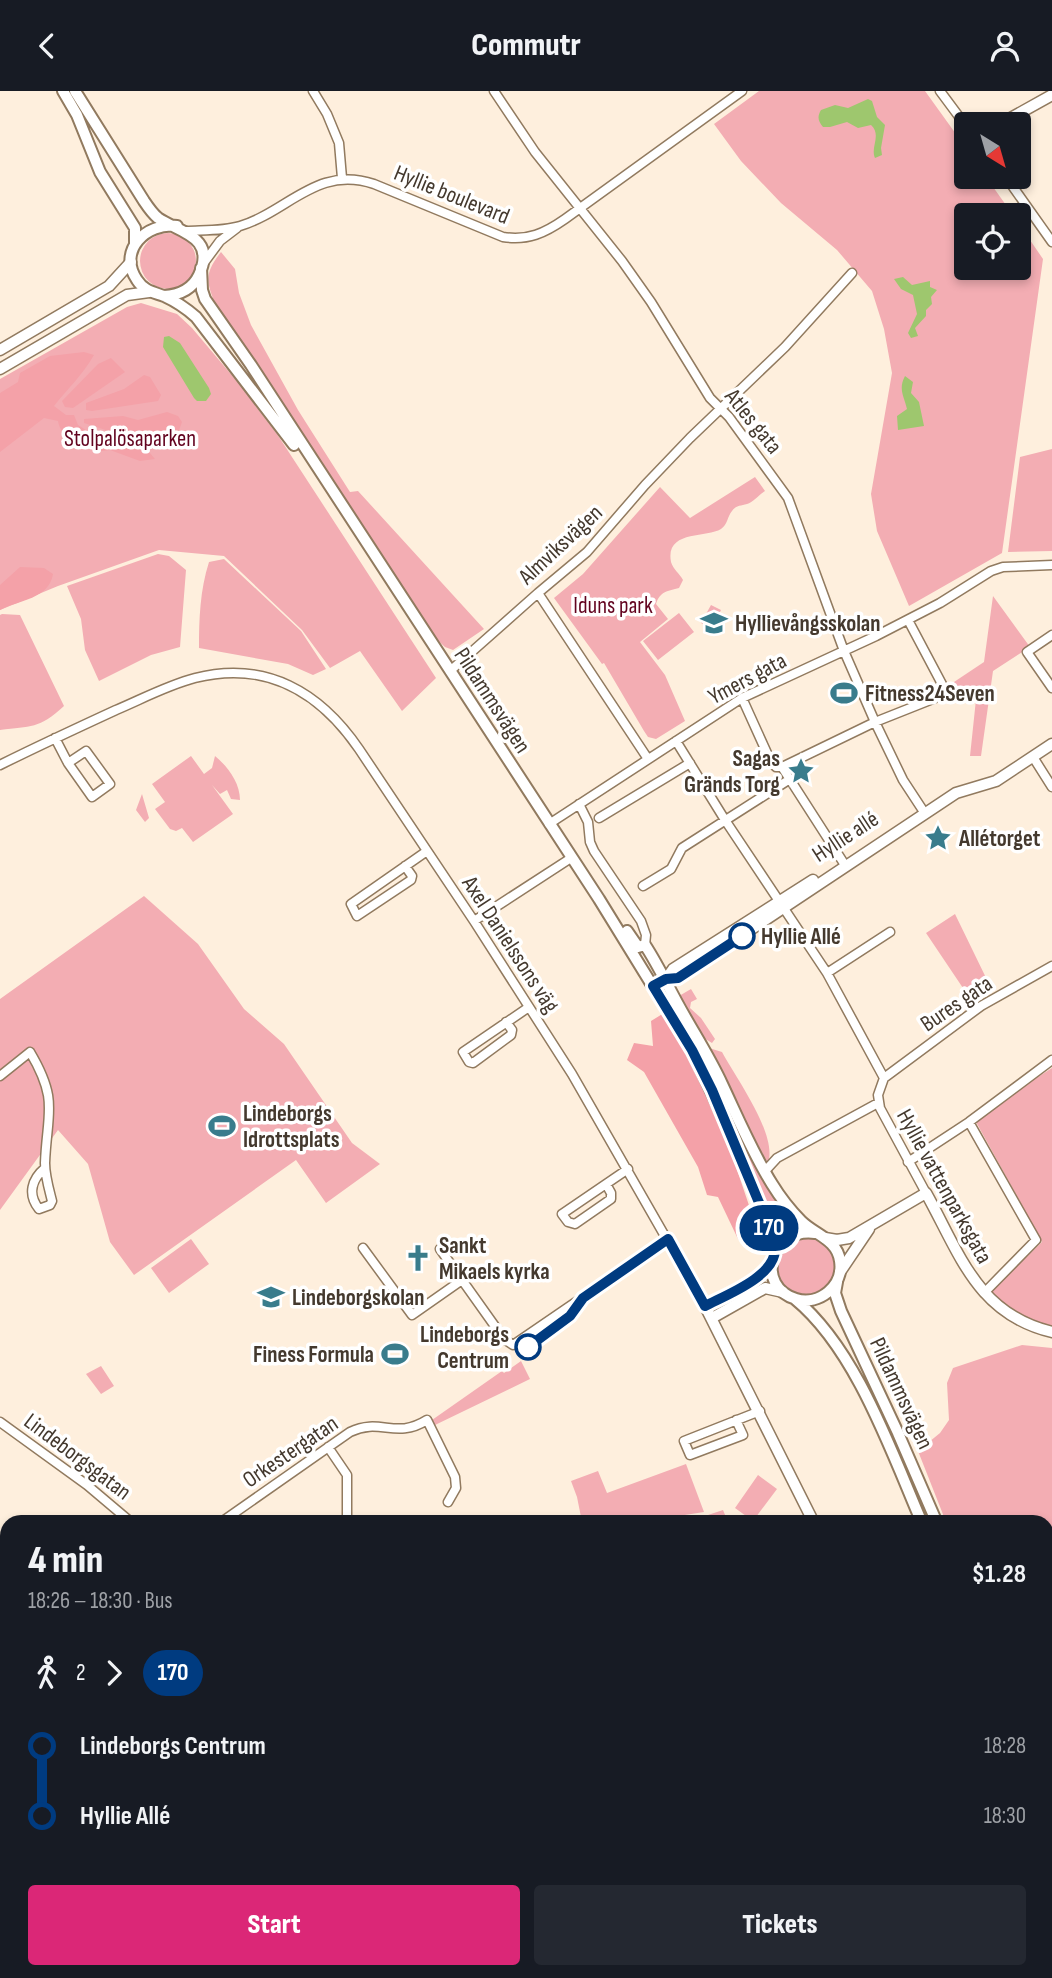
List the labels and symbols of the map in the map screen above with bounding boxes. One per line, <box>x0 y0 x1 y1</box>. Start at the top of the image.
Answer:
north arrow <box>954 112 1031 189</box>
street label: Hyllie boulevard <box>390 159 513 231</box>
street label: Atles gata <box>718 383 788 460</box>
park label: Stolpalösaparken <box>64 425 196 453</box>
street label: Almviksvägen <box>512 499 608 591</box>
park label: Iduns park <box>573 592 653 620</box>
school or university icon: Hyllievångsskolan <box>699 608 729 638</box>
place label: Hyllievångsskolan <box>735 610 881 638</box>
street label: Pildammsvägen <box>448 643 537 758</box>
street label: Ymers gata <box>704 647 791 711</box>
sports icon: Fitness24Seven <box>829 678 859 708</box>
place label: Fitness24Seven <box>865 680 995 708</box>
place label: Sagas Gränds Torg <box>684 745 780 799</box>
place icon: Sagas Gränds Torg <box>786 756 816 786</box>
street label: Hyllie allé <box>807 805 884 869</box>
place icon: Allétorget <box>923 823 953 853</box>
place label: Allétorget <box>958 825 1041 853</box>
street label: Axel Danielssons väg <box>455 870 565 1018</box>
marker: Hyllie Allé <box>729 923 755 949</box>
place label: Hyllie Allé <box>761 923 841 951</box>
street label: Bures gata <box>915 970 998 1038</box>
place label: Lindeborgs Idrottsplats <box>243 1100 340 1154</box>
street label: Hyllie vattenparksgata <box>890 1104 998 1269</box>
sports icon: Lindeborgs Idrottsplats <box>207 1111 237 1141</box>
line badge: 170 <box>729 1205 809 1251</box>
place label: Sankt Mikaels kyrka <box>439 1232 550 1286</box>
church icon: Sankt Mikaels kyrka <box>403 1243 433 1273</box>
school or university icon: Lindeborgskolan <box>256 1282 286 1312</box>
place label: Lindeborgskolan <box>292 1284 425 1312</box>
place label: Lindeborgs Centrum <box>420 1321 509 1375</box>
street label: Pildammsvägen <box>863 1333 939 1454</box>
marker: Lindeborgs Centrum <box>515 1334 541 1360</box>
sports icon: Finess Formula <box>380 1339 410 1369</box>
place label: Finess Formula <box>253 1341 374 1369</box>
street label: Lindeborgsgatan <box>18 1407 137 1506</box>
street label: Orkestergatan <box>237 1410 344 1494</box>

